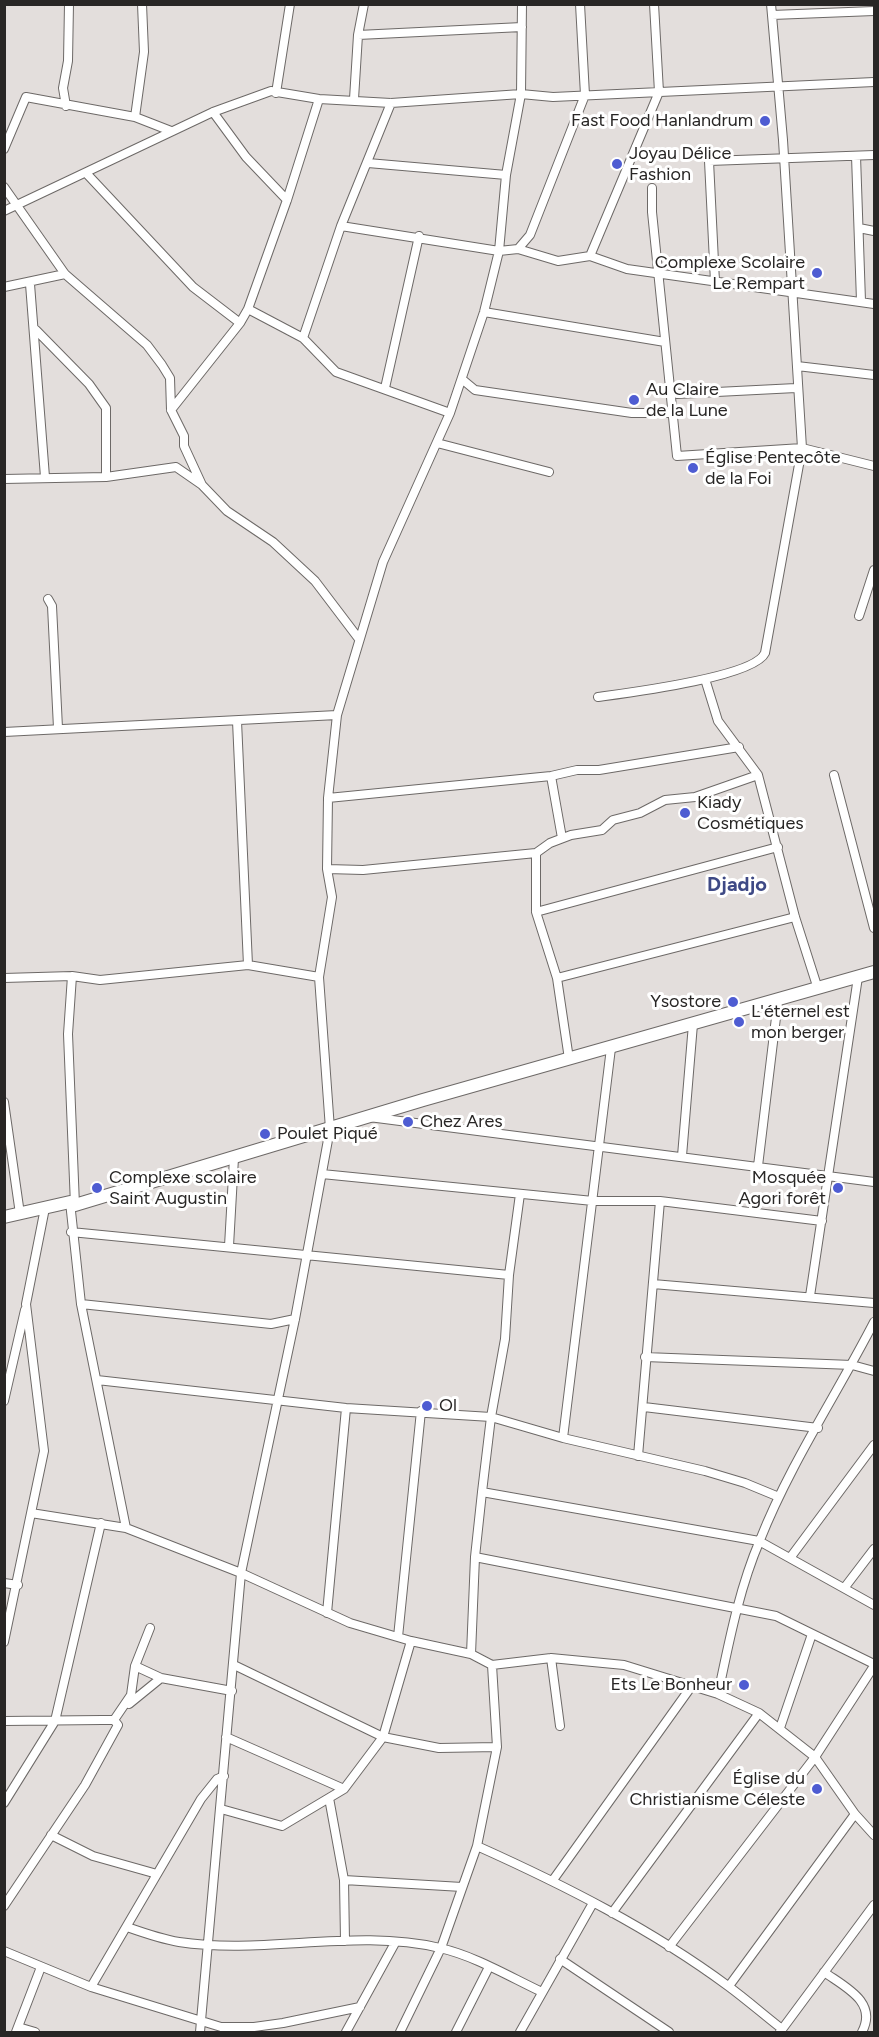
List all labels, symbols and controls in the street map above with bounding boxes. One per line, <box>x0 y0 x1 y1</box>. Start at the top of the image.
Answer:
place label: Fast Food Hanlandrum <box>571 110 753 132</box>
marker: Fast Food Hanlandrum <box>758 114 772 128</box>
place label: Joyau Délice Fashion <box>629 143 731 186</box>
marker: Joyau Délice Fashion <box>610 157 624 171</box>
place label: Complexe Scolaire Le Rempart <box>655 252 805 294</box>
marker: Complexe Scolaire Le Rempart <box>810 266 824 280</box>
place label: Au Claire de la Lune <box>646 379 728 422</box>
marker: Au Claire de la Lune <box>627 393 641 407</box>
place label: Église Pentecôte de la Foi <box>705 447 840 490</box>
marker: Église Pentecôte de la Foi <box>686 461 700 475</box>
place label: Kiady Cosmétiques <box>697 792 804 834</box>
marker: Kiady Cosmétiques <box>678 806 692 820</box>
district label: Djadjo <box>707 873 767 897</box>
place label: Ysostore <box>650 991 721 1013</box>
marker: Ysostore <box>726 995 740 1009</box>
place label: L'éternel est mon berger <box>751 1001 850 1044</box>
marker: L'éternel est mon berger <box>732 1015 746 1029</box>
place label: Chez Ares <box>420 1111 503 1133</box>
marker: Chez Ares <box>401 1115 415 1129</box>
place label: Poulet Piqué <box>277 1123 378 1145</box>
marker: Poulet Piqué <box>258 1127 272 1141</box>
place label: Complexe scolaire Saint Augustin <box>109 1167 257 1210</box>
place label: Mosquée Agori forêt <box>738 1167 826 1210</box>
marker: Complexe scolaire Saint Augustin <box>90 1181 104 1195</box>
marker: Mosquée Agori forêt <box>831 1181 845 1195</box>
place label: Ol <box>439 1395 457 1417</box>
marker: Ol <box>420 1399 434 1413</box>
place label: Ets Le Bonheur <box>611 1674 732 1696</box>
marker: Ets Le Bonheur <box>737 1678 751 1692</box>
place label: Église du Christianisme Céleste <box>629 1768 805 1810</box>
marker: Église du Christianisme Céleste <box>810 1782 824 1796</box>

